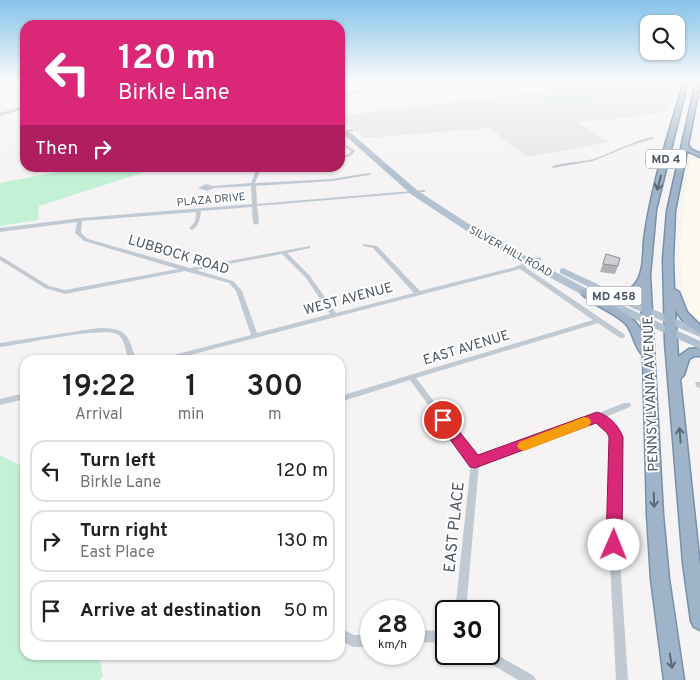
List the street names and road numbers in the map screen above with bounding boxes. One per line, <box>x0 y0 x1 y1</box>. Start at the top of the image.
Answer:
road number: MD 4 <box>646 150 686 168</box>
street label: PLAZA DRIVE <box>176 190 246 210</box>
street label: SILVER HILL ROAD <box>466 223 555 281</box>
street label: LUBBOCK ROAD <box>126 232 231 279</box>
street label: WEST AVENUE <box>302 279 395 320</box>
road number: MD 458 <box>586 286 642 306</box>
street label: PENNSYLVANIA AVENUE <box>640 316 663 472</box>
street label: EAST AVENUE <box>421 327 512 370</box>
street label: EAST PLACE <box>440 481 470 574</box>

